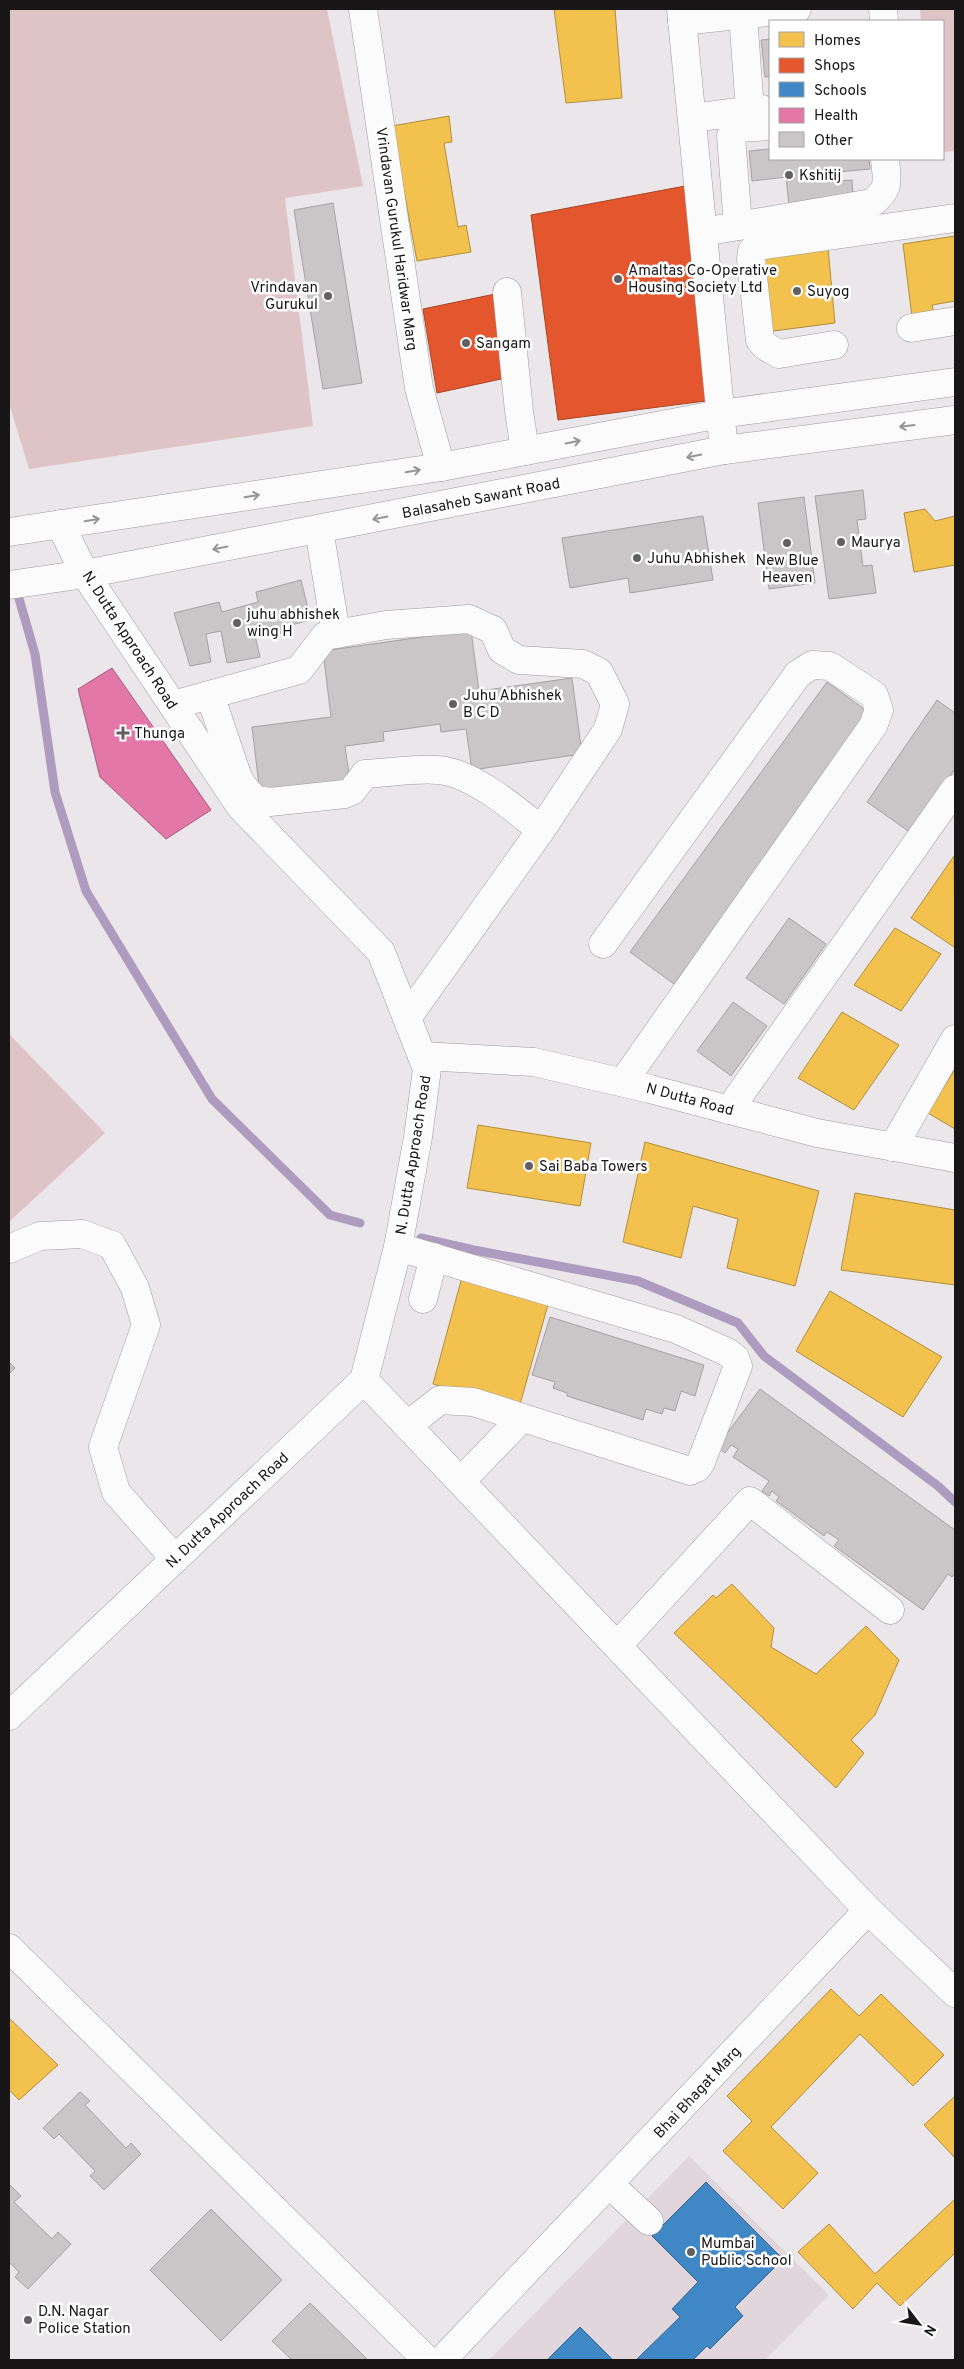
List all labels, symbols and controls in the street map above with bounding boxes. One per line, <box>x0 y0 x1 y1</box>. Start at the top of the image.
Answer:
legend <box>769 20 944 160</box>
text: Homes <box>814 32 861 51</box>
text: Shops <box>814 57 855 76</box>
text: Schools <box>814 82 867 101</box>
text: Health <box>814 107 858 126</box>
street label: Vrindavan Gurukul Haridwar Marg <box>370 126 421 352</box>
text: Other <box>814 132 853 151</box>
place label: Kshitij <box>799 167 841 186</box>
marker: Kshitij <box>783 169 795 181</box>
place label: Amaltas Co-Operative Housing Society Ltd <box>628 262 777 298</box>
marker: Amaltas Co-Operative Housing Society Ltd <box>612 273 624 285</box>
place label: Vrindavan Gurukul <box>250 279 318 315</box>
place label: Suyog <box>807 283 850 302</box>
marker: Suyog <box>791 285 803 297</box>
marker: Vrindavan Gurukul <box>322 290 334 302</box>
place label: Sangam <box>476 335 531 354</box>
marker: Sangam <box>460 337 472 349</box>
one-way arrow <box>899 421 915 431</box>
one-way arrow <box>564 437 580 446</box>
one-way arrow <box>686 452 702 461</box>
one-way arrow <box>405 466 421 476</box>
street label: Balasaheb Sawant Road <box>401 475 562 524</box>
one-way arrow <box>244 490 260 500</box>
one-way arrow <box>372 513 388 523</box>
one-way arrow <box>83 514 99 524</box>
place label: Maurya <box>851 534 901 553</box>
marker: Maurya <box>835 536 847 548</box>
marker: New Blue Heaven <box>781 537 793 549</box>
one-way arrow <box>213 543 229 553</box>
place label: Juhu Abhishek <box>647 550 746 569</box>
marker: Juhu Abhishek <box>631 552 643 564</box>
place label: New Blue Heaven <box>755 552 819 588</box>
street label: N. Dutta Approach Road <box>77 568 181 714</box>
place label: juhu abhishek wing H <box>246 606 340 642</box>
marker: juhu abhishek wing H <box>231 617 243 629</box>
place label: Juhu Abhishek B C D <box>463 687 562 723</box>
marker: Juhu Abhishek B C D <box>447 698 459 710</box>
place label: Thunga <box>134 725 185 744</box>
marker: Thunga <box>116 726 130 740</box>
street label: N. Dutta Approach Road <box>392 1074 436 1236</box>
street label: N Dutta Road <box>644 1080 736 1121</box>
place label: Sai Baba Towers <box>539 1158 648 1177</box>
marker: Sai Baba Towers <box>523 1160 535 1172</box>
street label: N. Dutta Approach Road <box>163 1449 293 1573</box>
street label: Bhai Bhagat Marg <box>651 2043 746 2143</box>
place label: Mumbai Public School <box>701 2235 792 2271</box>
marker: Mumbai Public School <box>685 2246 697 2258</box>
north arrow <box>894 2299 944 2349</box>
place label: D.N. Nagar Police Station <box>38 2303 131 2339</box>
marker: D.N. Nagar Police Station <box>22 2314 34 2326</box>
text: N <box>919 2321 939 2339</box>

